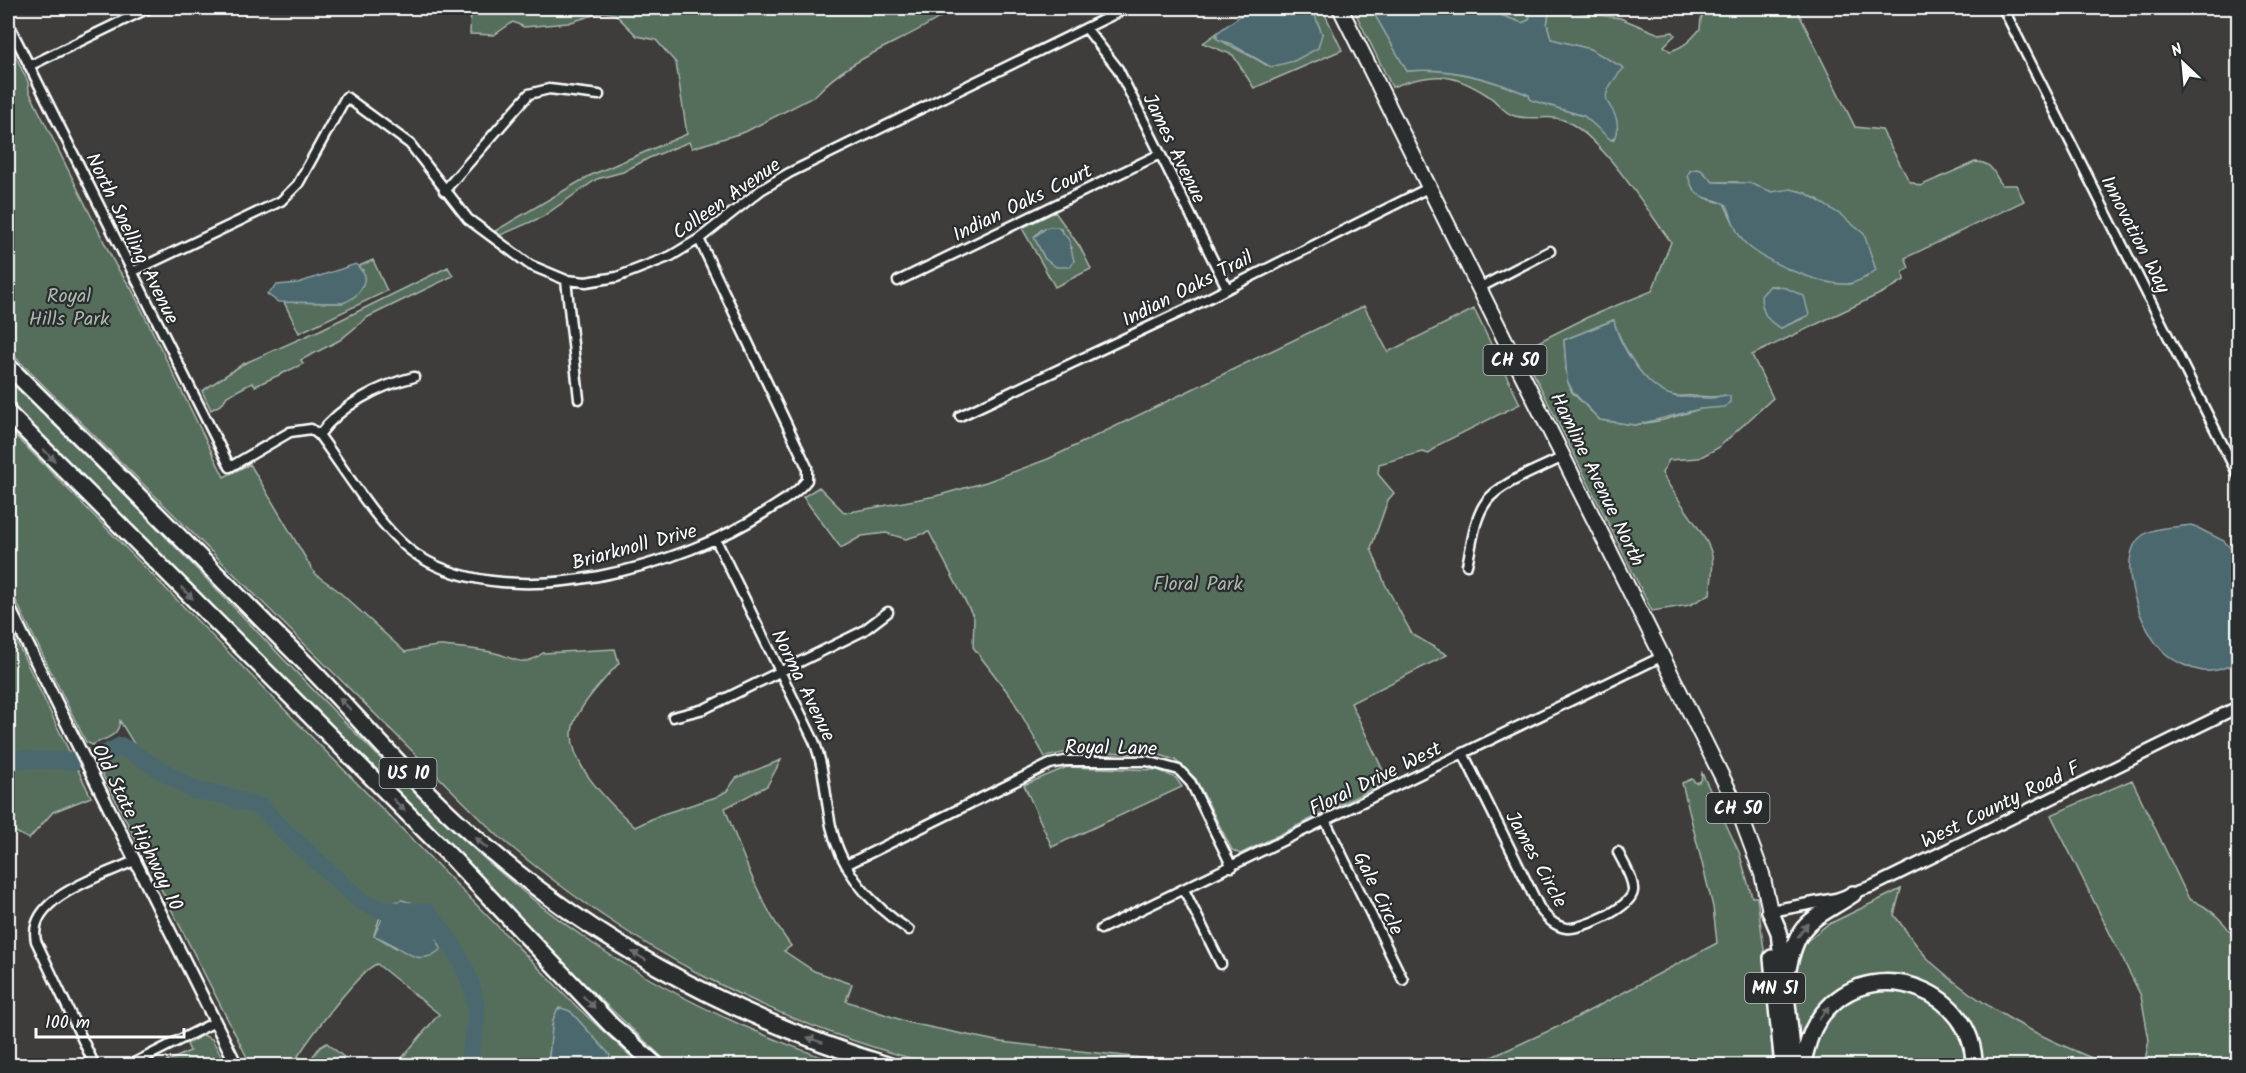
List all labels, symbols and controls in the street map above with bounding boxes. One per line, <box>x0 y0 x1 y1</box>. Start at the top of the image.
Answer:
north arrow <box>2153 33 2213 93</box>
text: N <box>2167 37 2187 64</box>
street label: James Avenue <box>1133 88 1214 209</box>
street label: North Snelling Avenue <box>76 148 187 330</box>
street label: Colleen Avenue <box>666 150 788 249</box>
street label: Indian Oaks Court <box>947 156 1099 252</box>
street label: Innovation Way <box>2091 170 2178 300</box>
street label: Indian Oaks Trail <box>1117 243 1259 337</box>
park label: Royal Hills Park <box>29 281 110 336</box>
road number: CH 50 <box>1484 345 1546 375</box>
street label: Hamline Avenue North <box>1540 387 1652 573</box>
one-way arrow <box>41 447 55 461</box>
street label: Briarknoll Drive <box>568 516 701 580</box>
park label: Floral Park <box>1153 569 1243 601</box>
one-way arrow <box>179 585 193 599</box>
street label: Norma Avenue <box>761 624 843 747</box>
one-way arrow <box>338 697 352 711</box>
street label: Royal Lane <box>1064 732 1157 766</box>
street label: Floral Drive West <box>1304 734 1448 826</box>
street label: Old State Highway 10 <box>82 739 191 917</box>
street label: West County Road F <box>1916 753 2087 858</box>
road number: US 10 <box>380 758 436 788</box>
road number: CH 50 <box>1706 793 1770 823</box>
one-way arrow <box>391 798 406 812</box>
street label: James Circle <box>1495 806 1575 914</box>
one-way arrow <box>473 836 489 849</box>
street label: Gale Circle <box>1343 847 1411 941</box>
one-way arrow <box>1797 922 1809 938</box>
one-way arrow <box>631 951 647 962</box>
road number: MN 51 <box>1745 973 1805 1003</box>
one-way arrow <box>581 995 595 1009</box>
scale bar <box>36 1001 184 1039</box>
one-way arrow <box>1818 1005 1831 1021</box>
text: 100 m <box>45 1009 90 1038</box>
one-way arrow <box>806 1034 824 1044</box>

